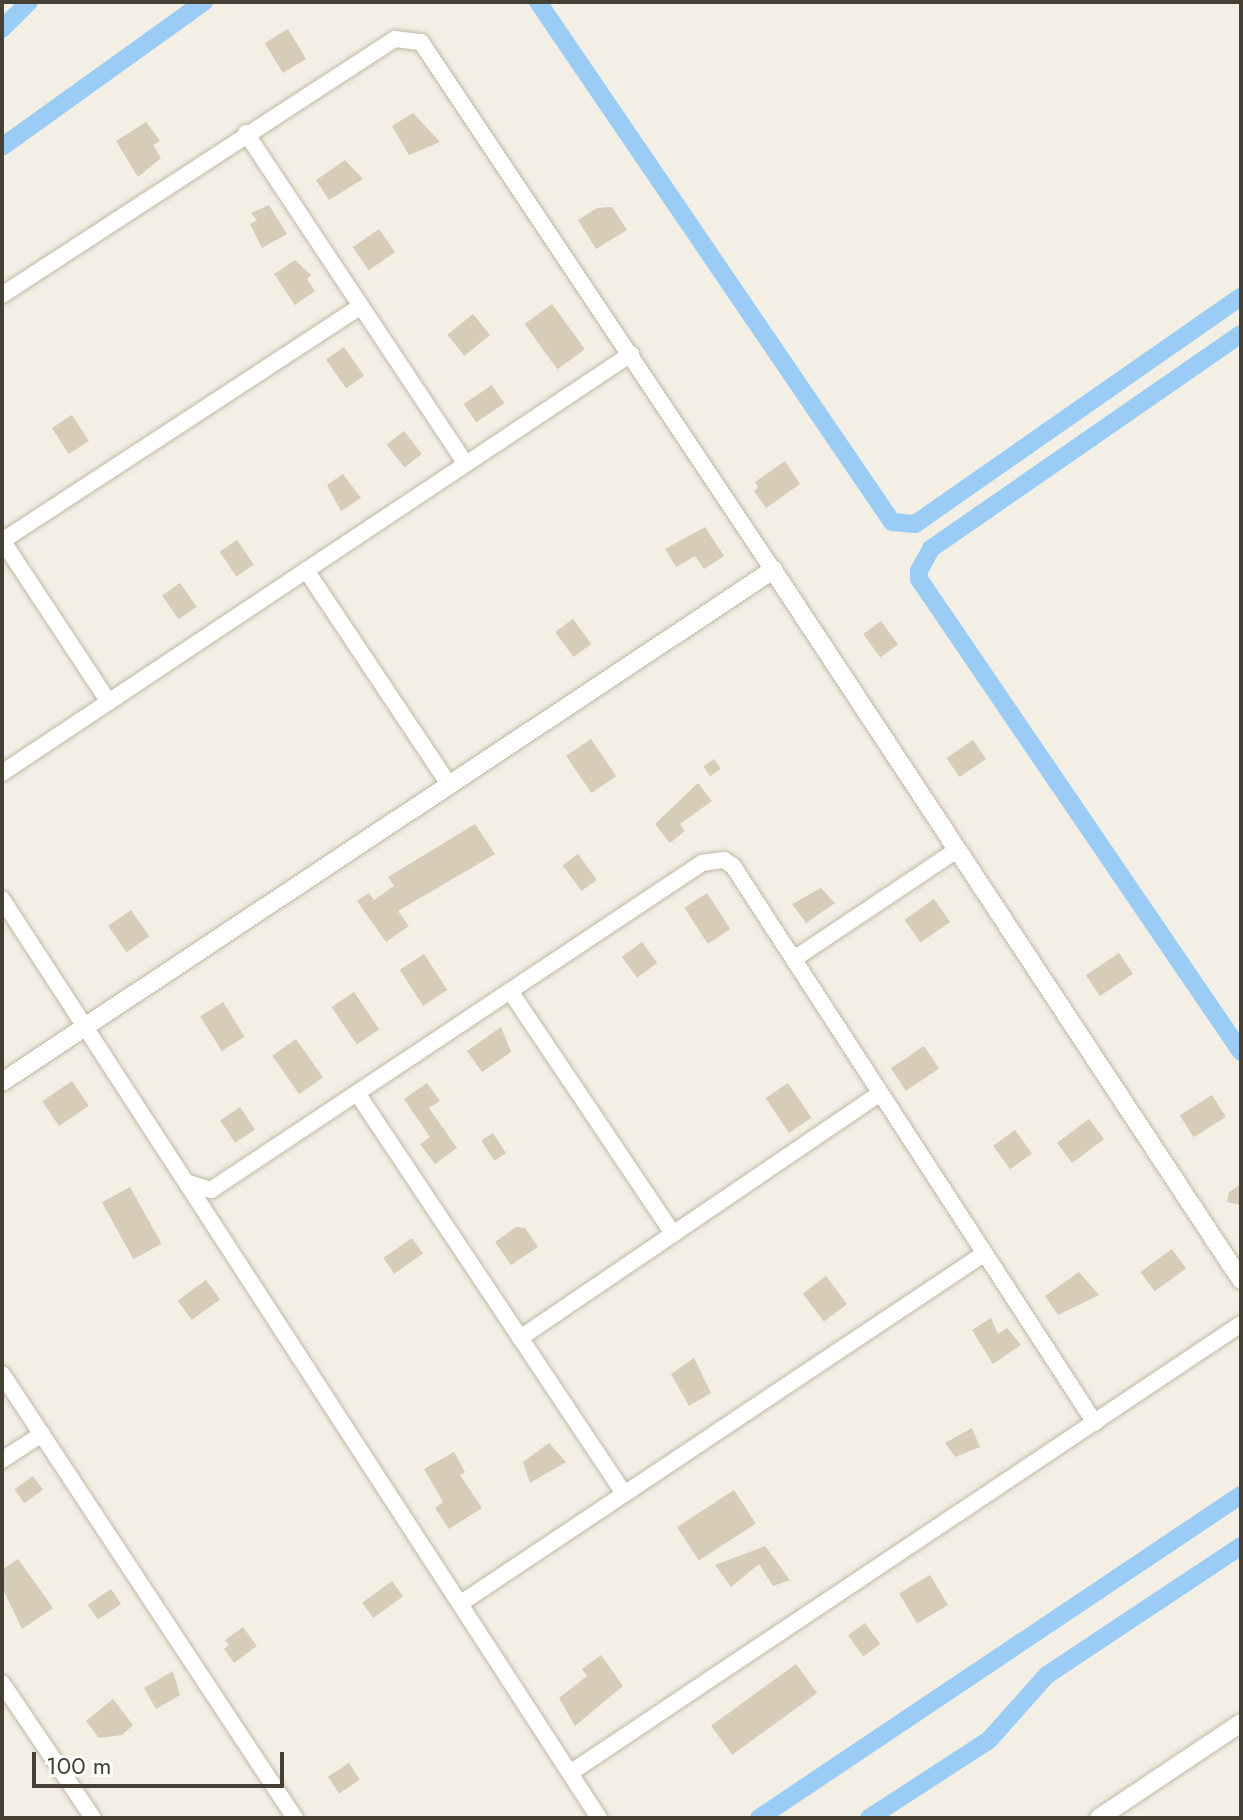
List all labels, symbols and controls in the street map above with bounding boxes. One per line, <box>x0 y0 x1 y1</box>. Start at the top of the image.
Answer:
scale bar <box>36 1736 288 1786</box>
text: 100 m <box>46 1748 112 1783</box>

